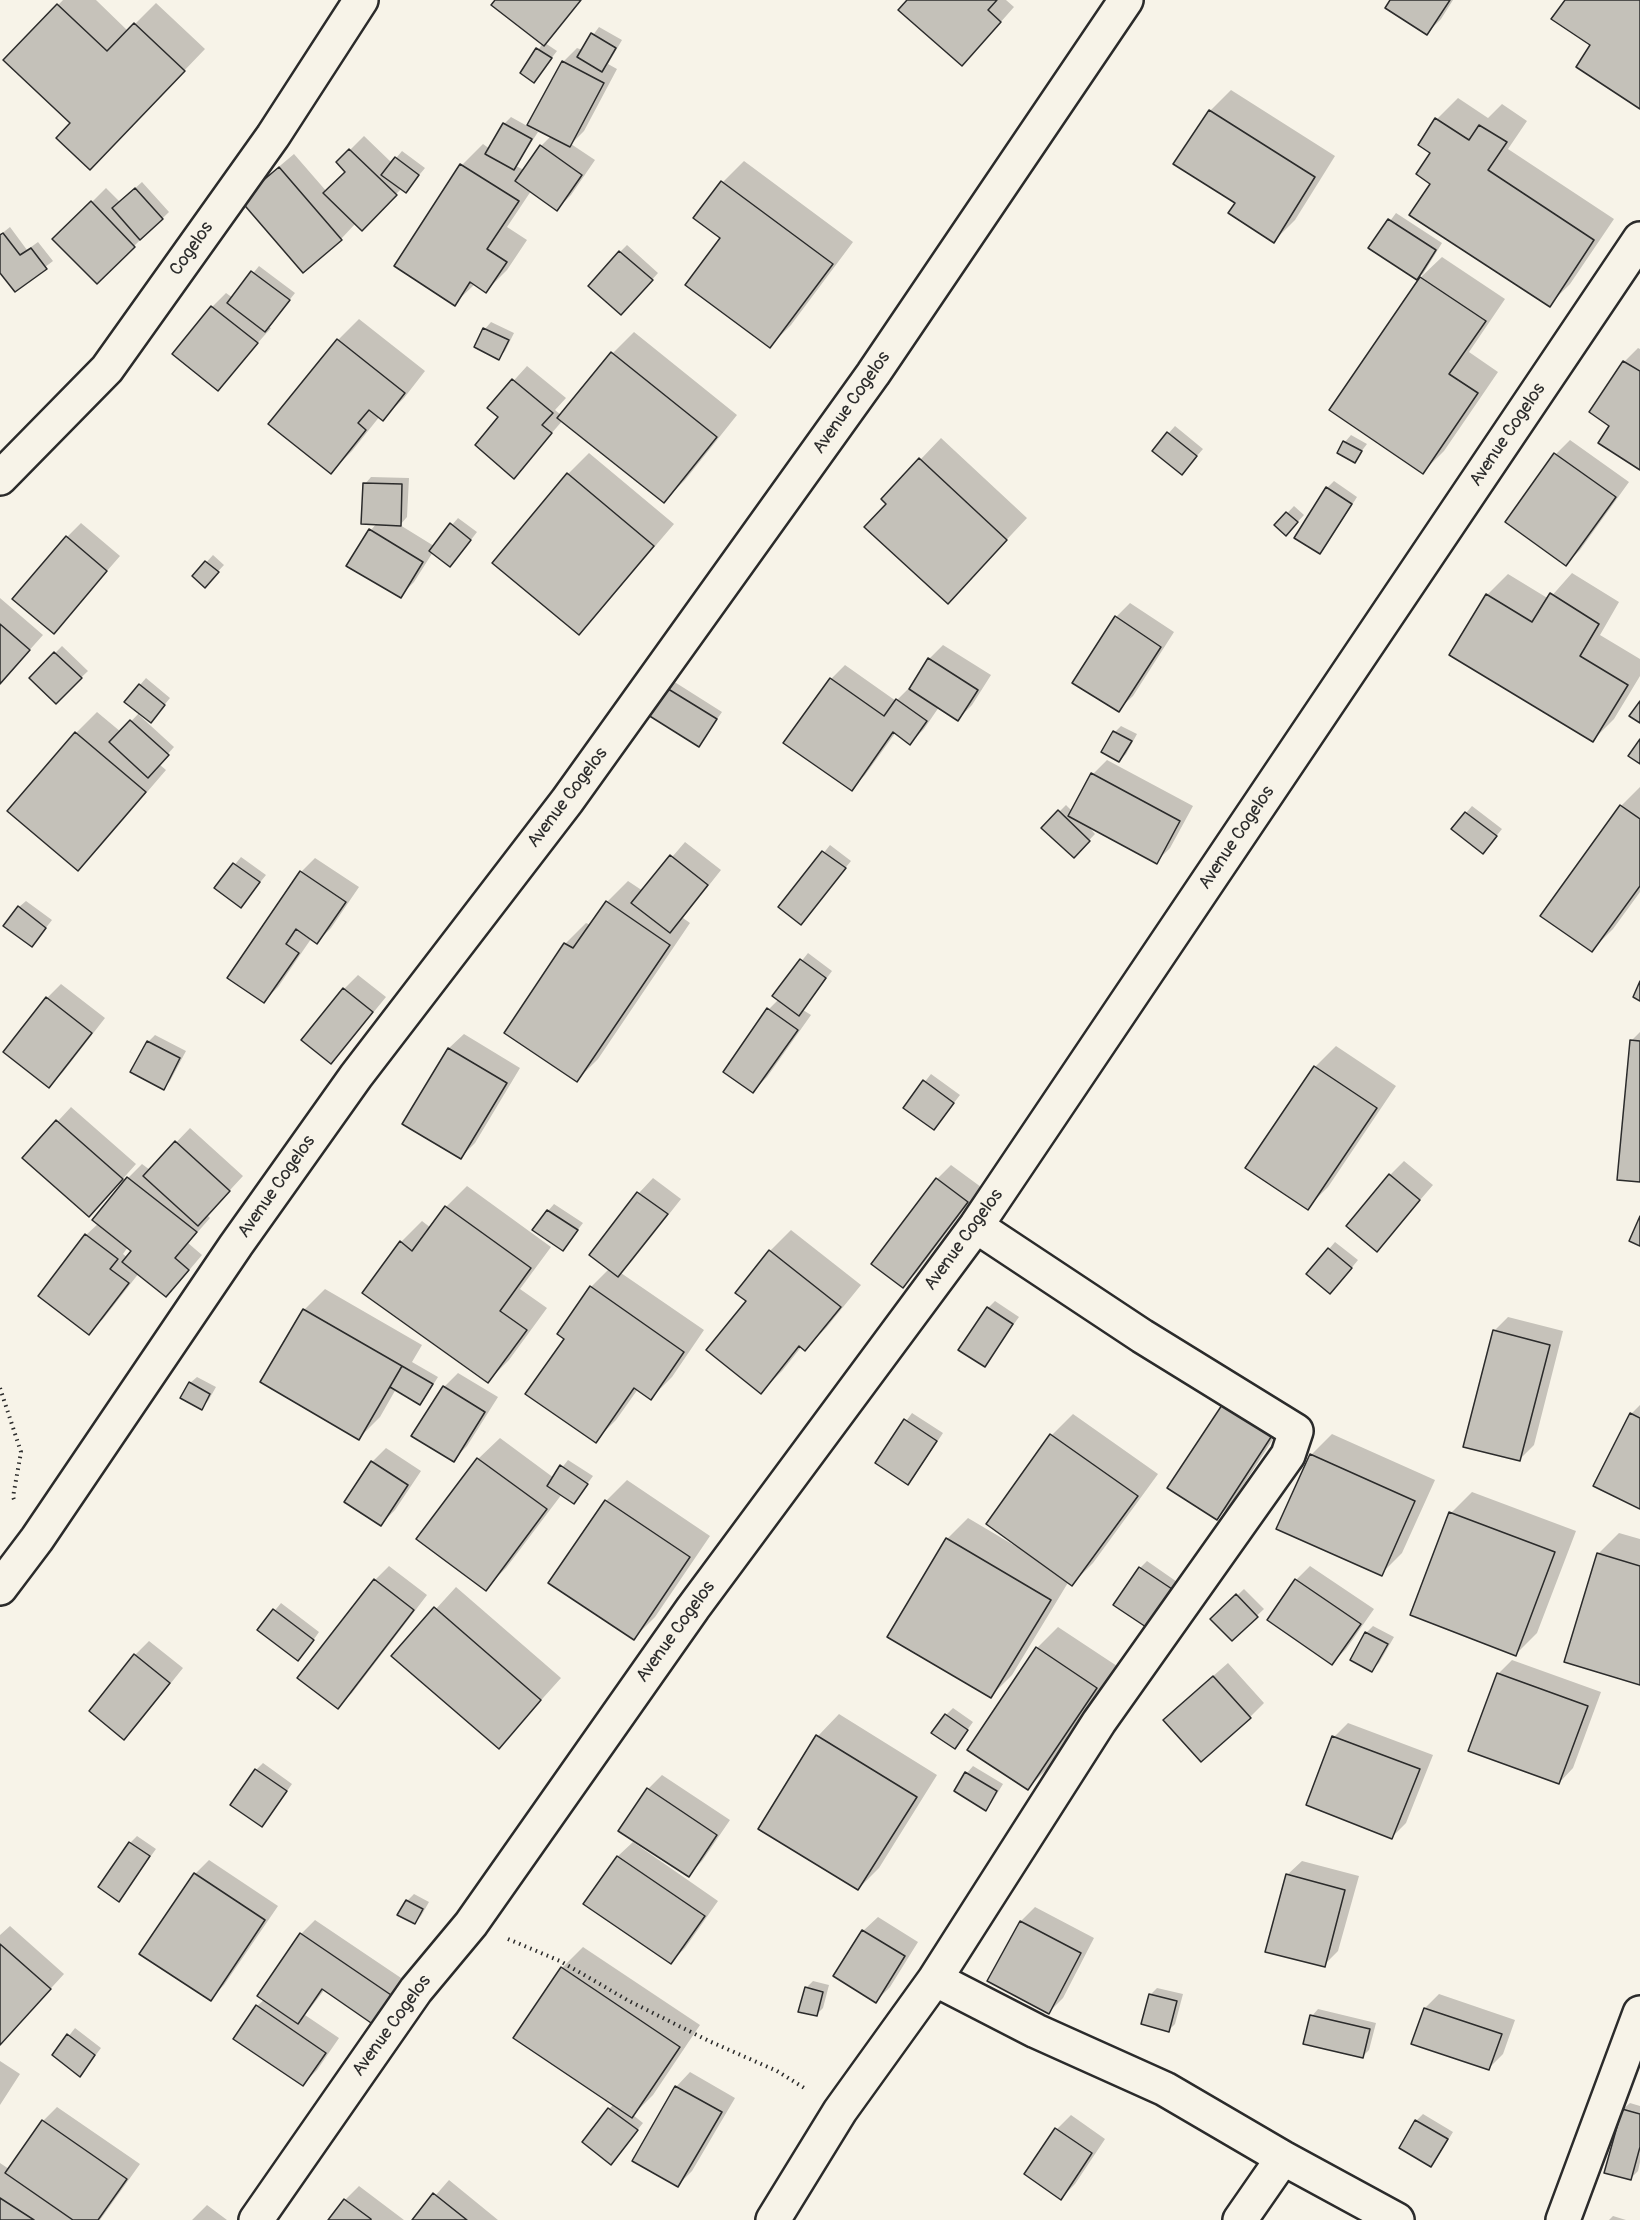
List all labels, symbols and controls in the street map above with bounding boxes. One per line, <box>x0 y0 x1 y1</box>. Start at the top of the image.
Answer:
street label: Cogelos <box>166 218 218 280</box>
street label: Avenue Cogelos <box>809 348 895 458</box>
street label: Avenue Cogelos <box>1466 379 1550 491</box>
street label: Avenue Cogelos <box>523 744 613 852</box>
street label: Avenue Cogelos <box>1195 782 1279 894</box>
street label: Avenue Cogelos <box>234 1132 320 1242</box>
street label: Avenue Cogelos <box>920 1185 1008 1295</box>
street label: Avenue Cogelos <box>632 1577 720 1687</box>
street label: Avenue Cogelos <box>348 1971 436 2081</box>

